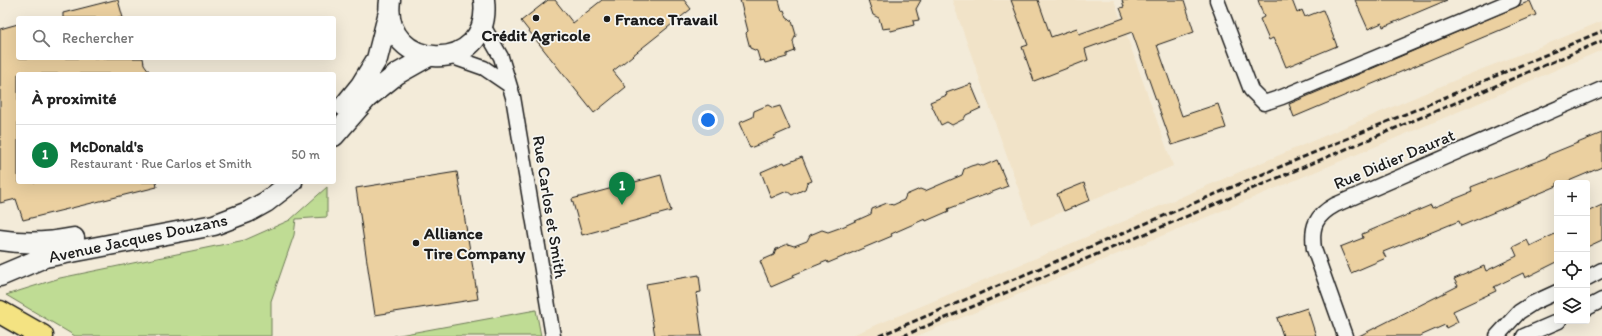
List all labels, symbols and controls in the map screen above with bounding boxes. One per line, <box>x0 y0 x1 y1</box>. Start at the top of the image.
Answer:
place label: France Travail <box>615 9 718 29</box>
marker: Crédit Agricole <box>531 13 541 23</box>
marker: France Travail <box>602 14 612 24</box>
search box <box>16 16 336 60</box>
place label: Crédit Agricole <box>481 25 591 46</box>
icon: search <box>30 27 52 49</box>
text: Rechercher <box>62 29 134 47</box>
text: À proximité <box>32 88 117 108</box>
your location <box>698 110 718 130</box>
street label: Rue Didier Daurat <box>1330 124 1458 194</box>
street label: Rue Carlos et Smith <box>529 134 571 281</box>
text: McDonald's <box>70 138 143 156</box>
text: 1 <box>42 147 48 162</box>
text: 50 m <box>291 147 320 162</box>
text: Restaurant · Rue Carlos et Smith <box>70 156 252 171</box>
pin: 1 <box>609 172 635 205</box>
map controls <box>1554 180 1590 324</box>
button: + <box>1554 180 1590 216</box>
street label: Avenue Jacques Douzans <box>47 209 229 267</box>
button: − <box>1554 216 1590 252</box>
place label: Alliance Tire Company <box>423 223 526 264</box>
marker: Alliance Tire Company <box>411 238 421 248</box>
button: locate <box>1554 252 1590 288</box>
button: layers <box>1554 288 1590 324</box>

